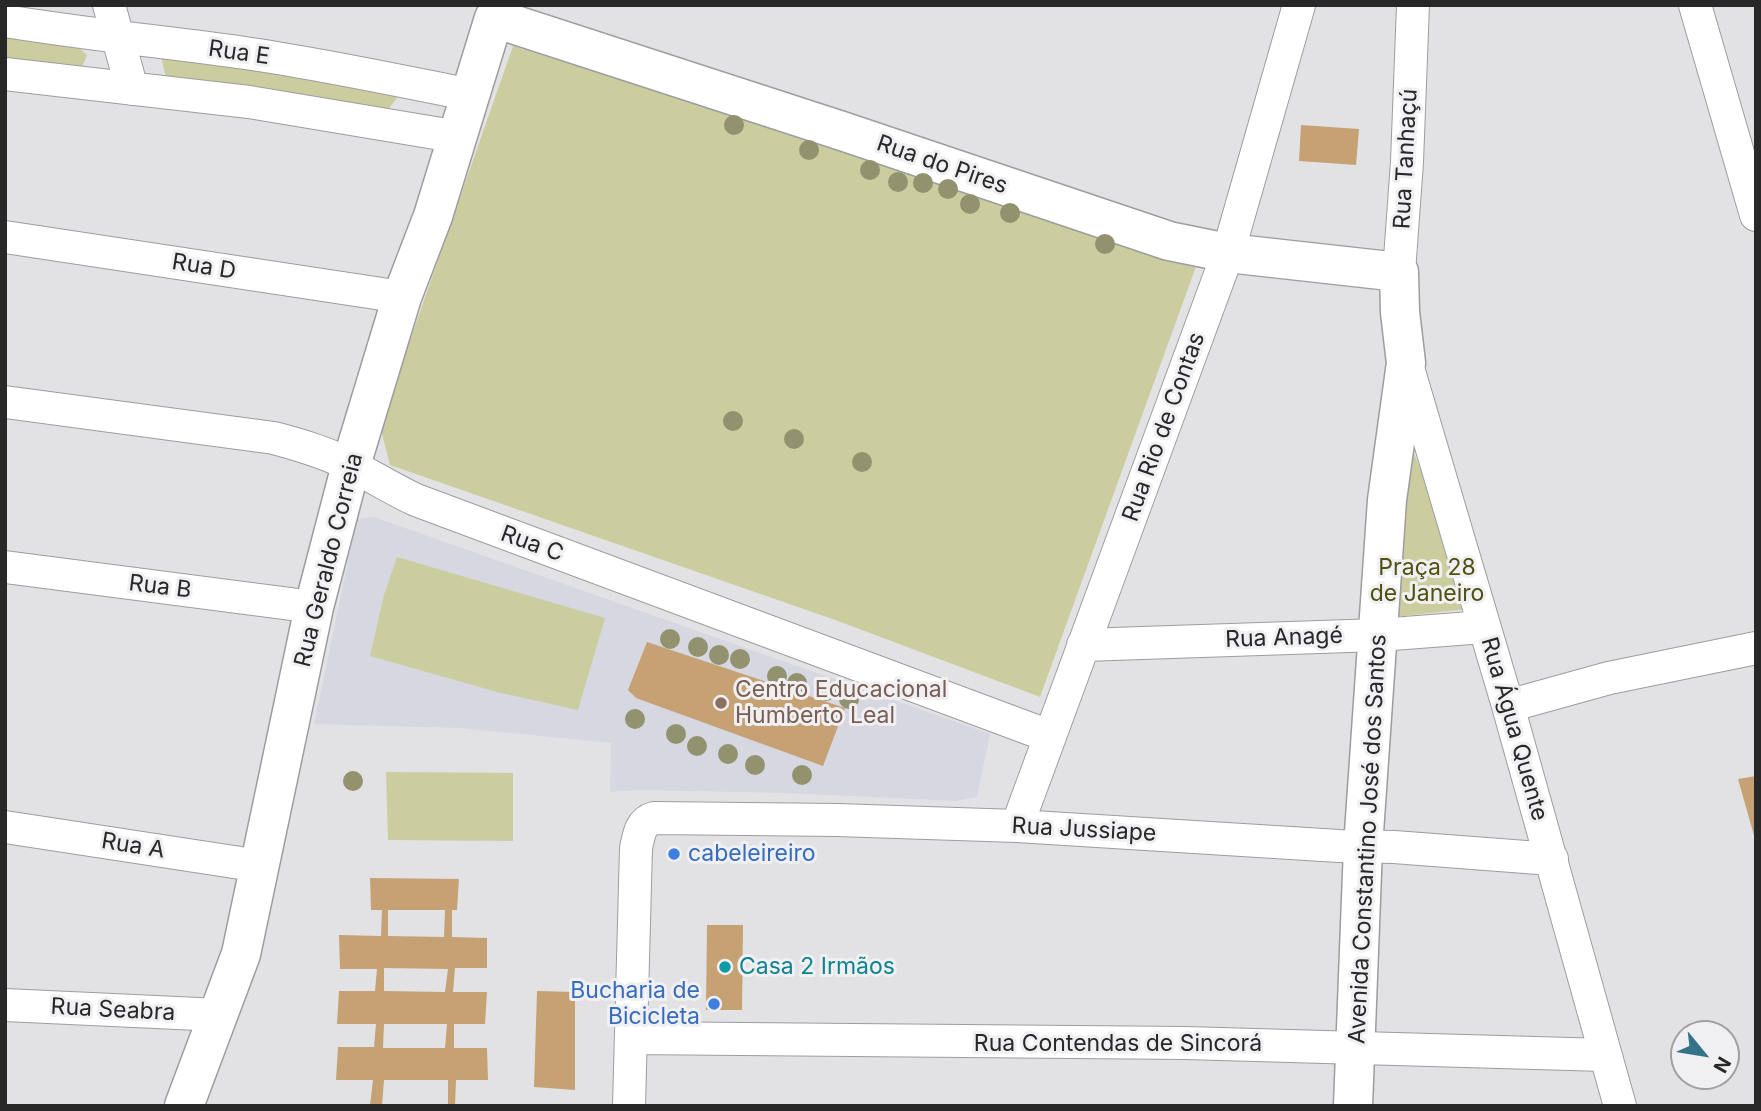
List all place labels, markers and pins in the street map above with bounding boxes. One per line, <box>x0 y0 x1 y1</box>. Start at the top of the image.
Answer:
place label: Centro Educacional Humberto Leal <box>735 676 947 730</box>
marker: Centro Educacional Humberto Leal <box>713 695 729 711</box>
place label: cabeleireiro <box>688 840 816 868</box>
marker: cabeleireiro <box>666 846 682 862</box>
place label: Casa 2 Irmãos <box>739 953 895 981</box>
marker: Casa 2 Irmãos <box>717 959 733 975</box>
place label: Bucharia de Bicicleta <box>570 977 700 1031</box>
marker: Bucharia de Bicicleta <box>706 996 722 1012</box>

